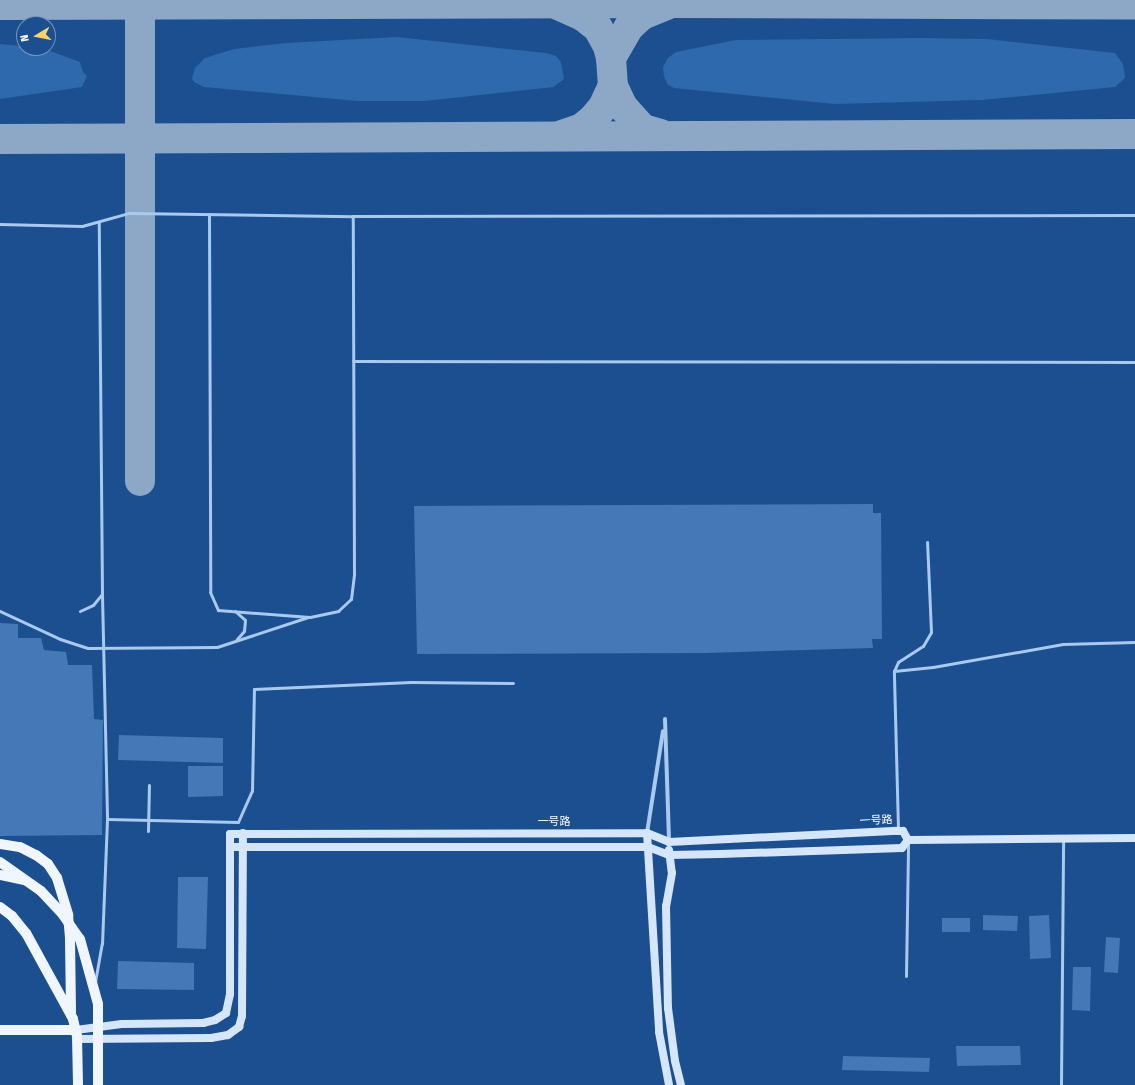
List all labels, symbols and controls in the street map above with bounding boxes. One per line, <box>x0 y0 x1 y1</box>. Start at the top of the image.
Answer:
north arrow <box>16 16 56 56</box>
text: N <box>18 34 32 42</box>
street label: 一号路 <box>859 814 893 828</box>
street label: 一号路 <box>538 815 570 829</box>

